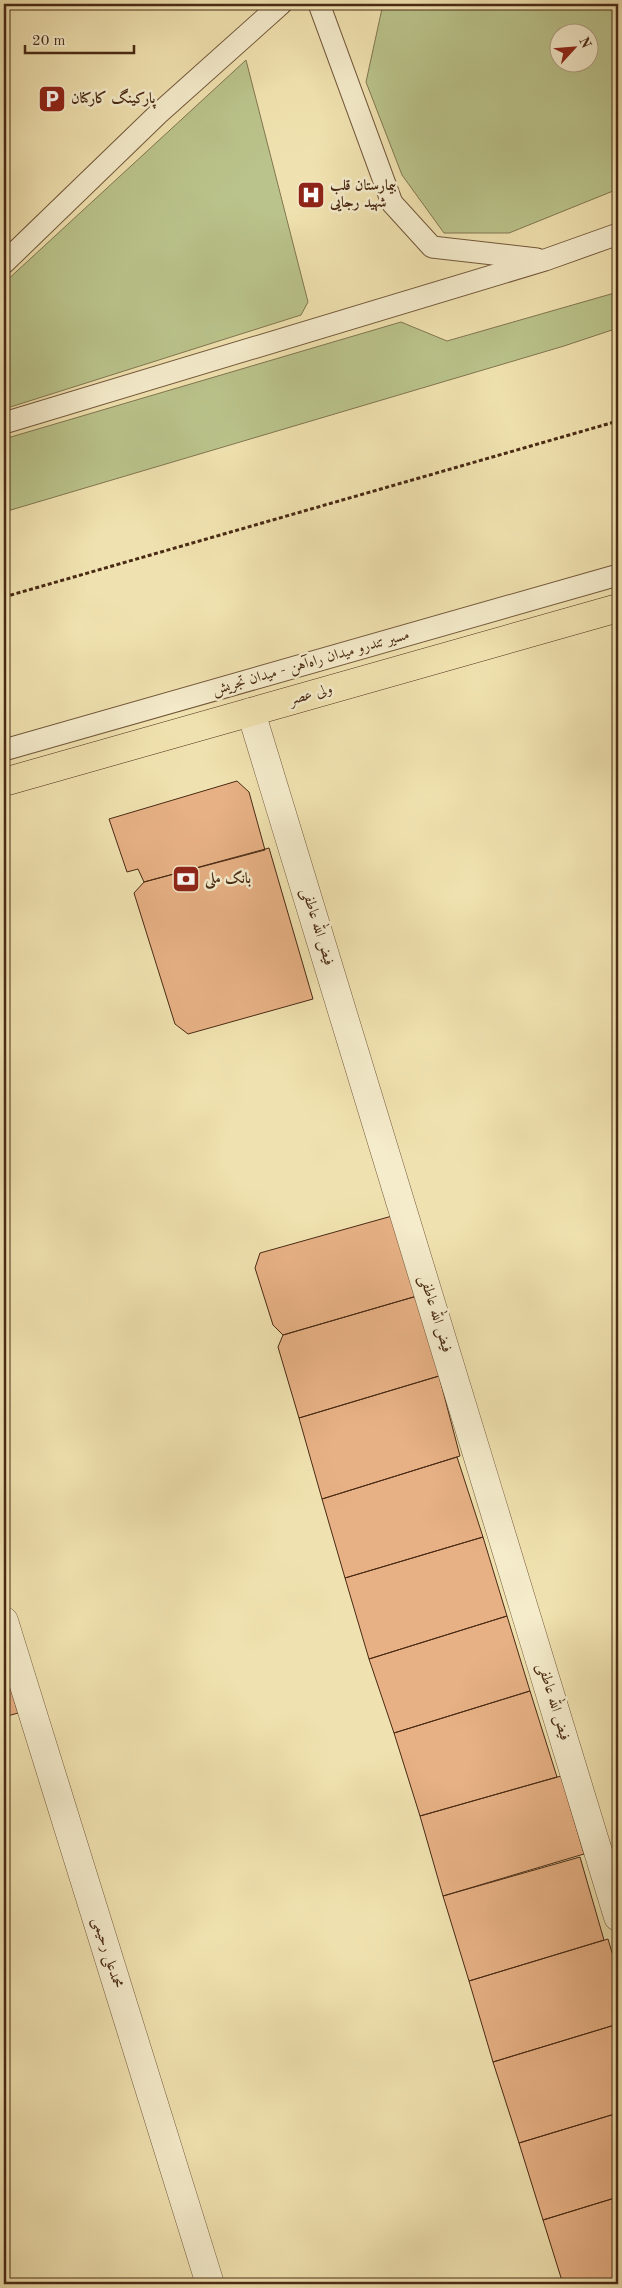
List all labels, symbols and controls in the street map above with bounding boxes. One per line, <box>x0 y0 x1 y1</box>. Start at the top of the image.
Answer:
scale bar <box>25 22 134 54</box>
north arrow <box>550 22 600 72</box>
text: 20 m <box>32 34 66 49</box>
text: N <box>576 35 594 51</box>
parking icon: پارکینگ کارکنان <box>37 84 67 114</box>
place label: پارکینگ کارکنان <box>71 88 157 109</box>
place label: بیمارستان قلب شهید رجایی <box>329 178 397 212</box>
hospital icon: بیمارستان قلب شهید رجایی <box>296 180 326 210</box>
street label: مسیر تندرو میدان راه‌آهن - میدان تجریش <box>210 625 412 699</box>
street label: ولی عصر <box>286 682 335 710</box>
bank icon: بانک ملی <box>171 864 201 894</box>
place label: بانک ملی <box>204 870 251 890</box>
street label: فیض الله عاطفی <box>296 885 342 968</box>
street label: فیض الله عاطفی <box>414 1272 460 1355</box>
street label: فیض الله عاطفی <box>532 1660 578 1743</box>
street label: محمدعلی رحیمی <box>87 1916 125 1991</box>

